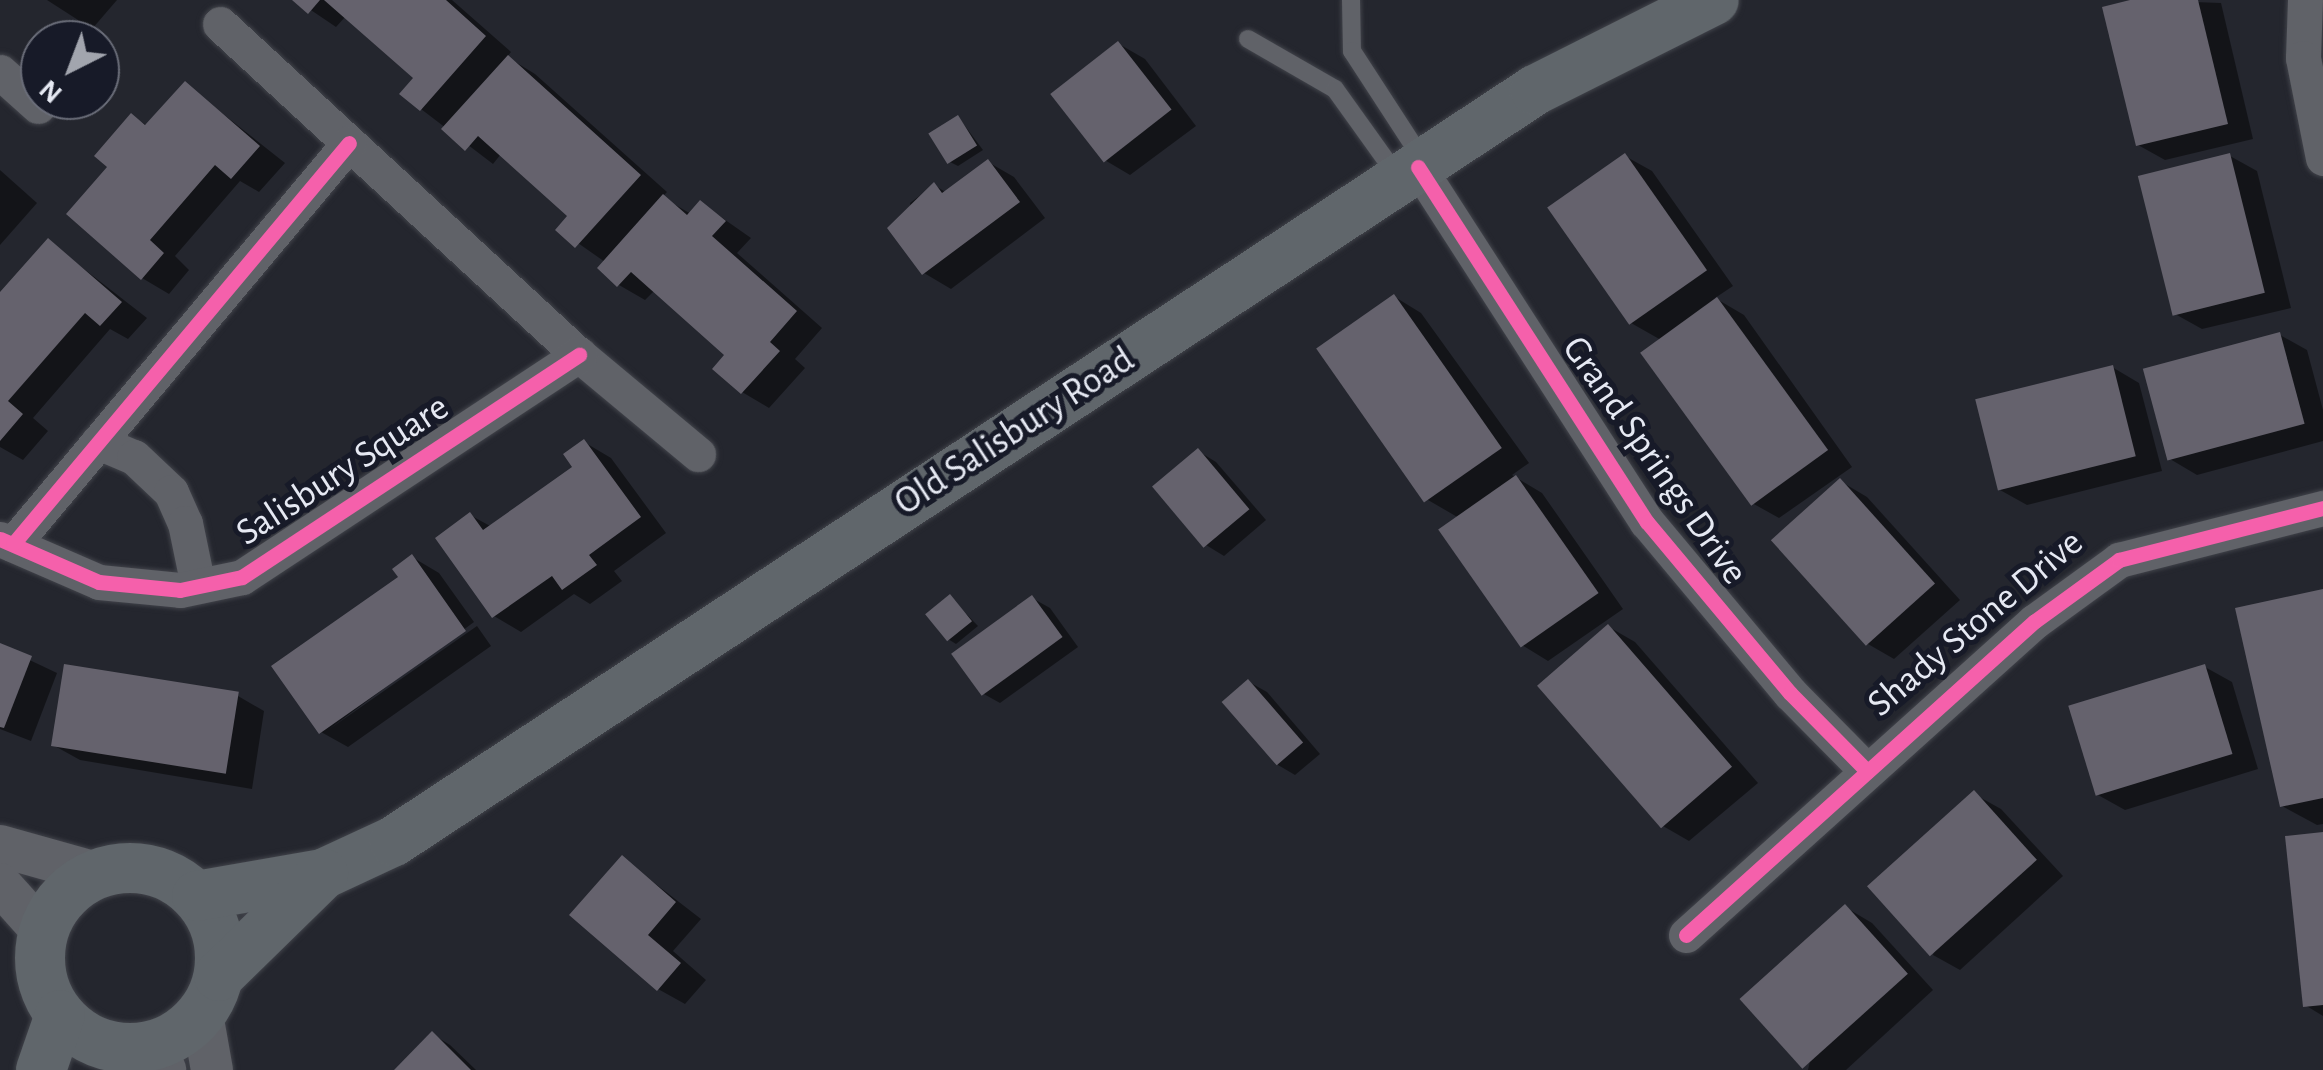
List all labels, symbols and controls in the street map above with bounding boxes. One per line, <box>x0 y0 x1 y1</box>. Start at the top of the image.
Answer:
north arrow <box>20 20 120 120</box>
text: N <box>35 74 68 108</box>
street label: Grand Springs Drive <box>1551 328 1757 594</box>
street label: Old Salisbury Road <box>887 338 1143 526</box>
street label: Salisbury Square <box>228 385 458 557</box>
street label: Shady Stone Drive <box>1859 521 2093 727</box>

